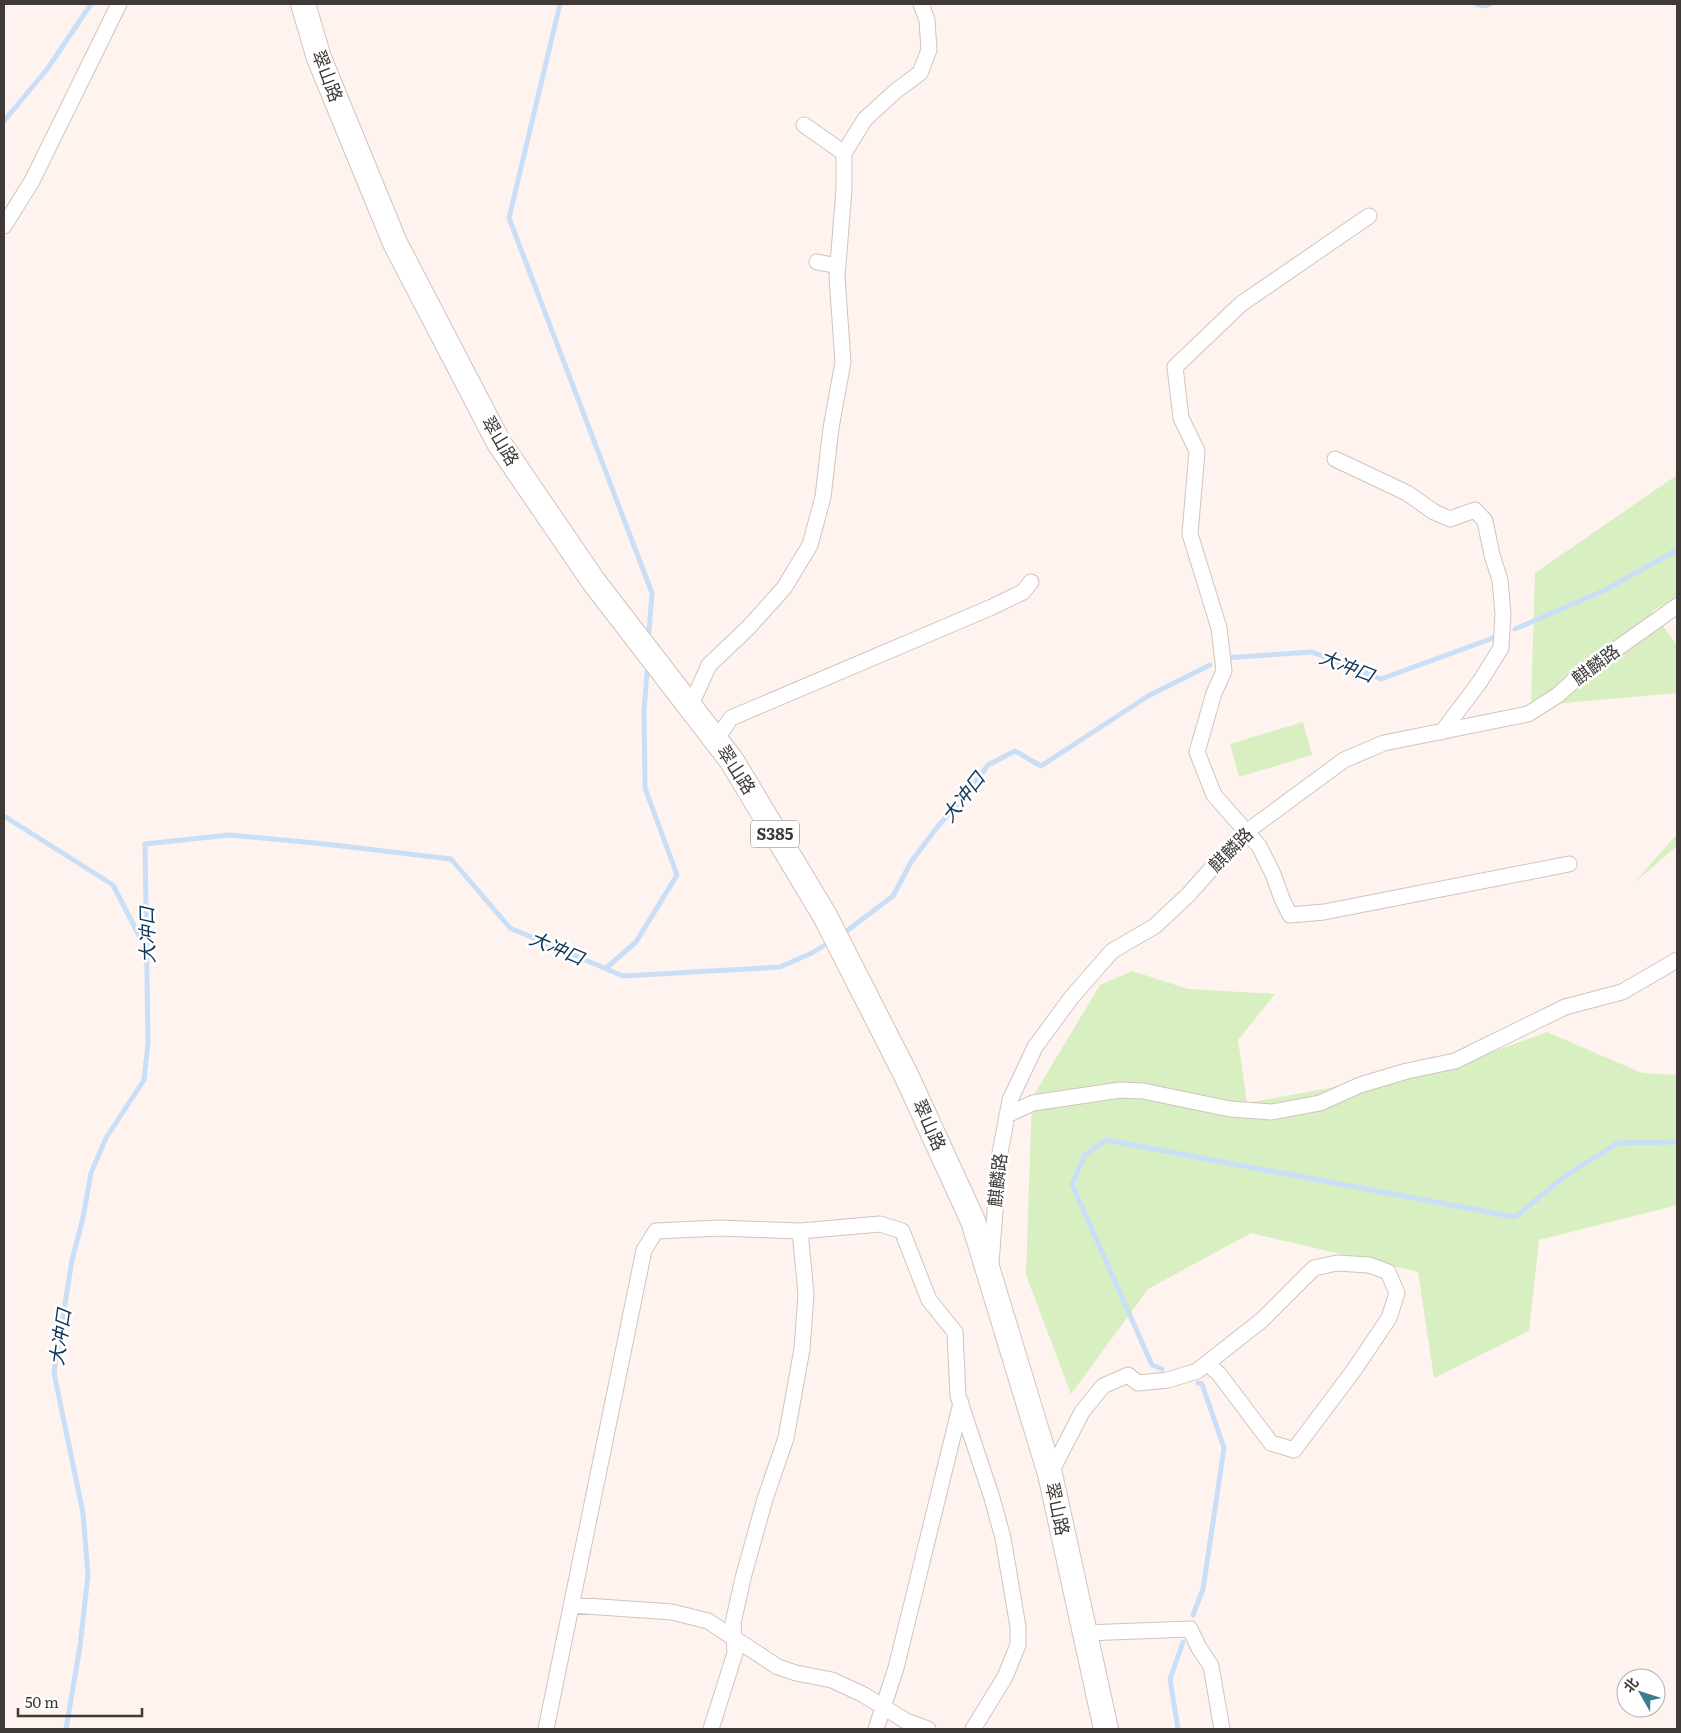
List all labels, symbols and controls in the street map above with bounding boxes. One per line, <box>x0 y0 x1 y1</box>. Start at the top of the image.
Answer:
street label: 翠山路 <box>306 45 351 106</box>
street label: 翠山路 <box>476 410 527 470</box>
street label: 麒麟路 <box>1565 637 1625 691</box>
water label: 大冲口 <box>1316 642 1381 689</box>
street label: 翠山路 <box>711 739 763 799</box>
water label: 大冲口 <box>934 764 992 827</box>
street label: 麒麟路 <box>1201 820 1259 878</box>
road number: S385 <box>751 821 799 848</box>
water label: 大冲口 <box>131 904 160 964</box>
water label: 大冲口 <box>526 923 591 972</box>
street label: 翠山路 <box>907 1094 954 1155</box>
street label: 麒麟路 <box>980 1152 1013 1208</box>
water label: 大冲口 <box>41 1305 77 1367</box>
street label: 翠山路 <box>1040 1479 1077 1538</box>
north arrow <box>1616 1668 1666 1718</box>
text: 北 <box>1618 1672 1642 1696</box>
scale bar <box>18 1686 141 1718</box>
text: 50 m <box>25 1690 59 1713</box>

